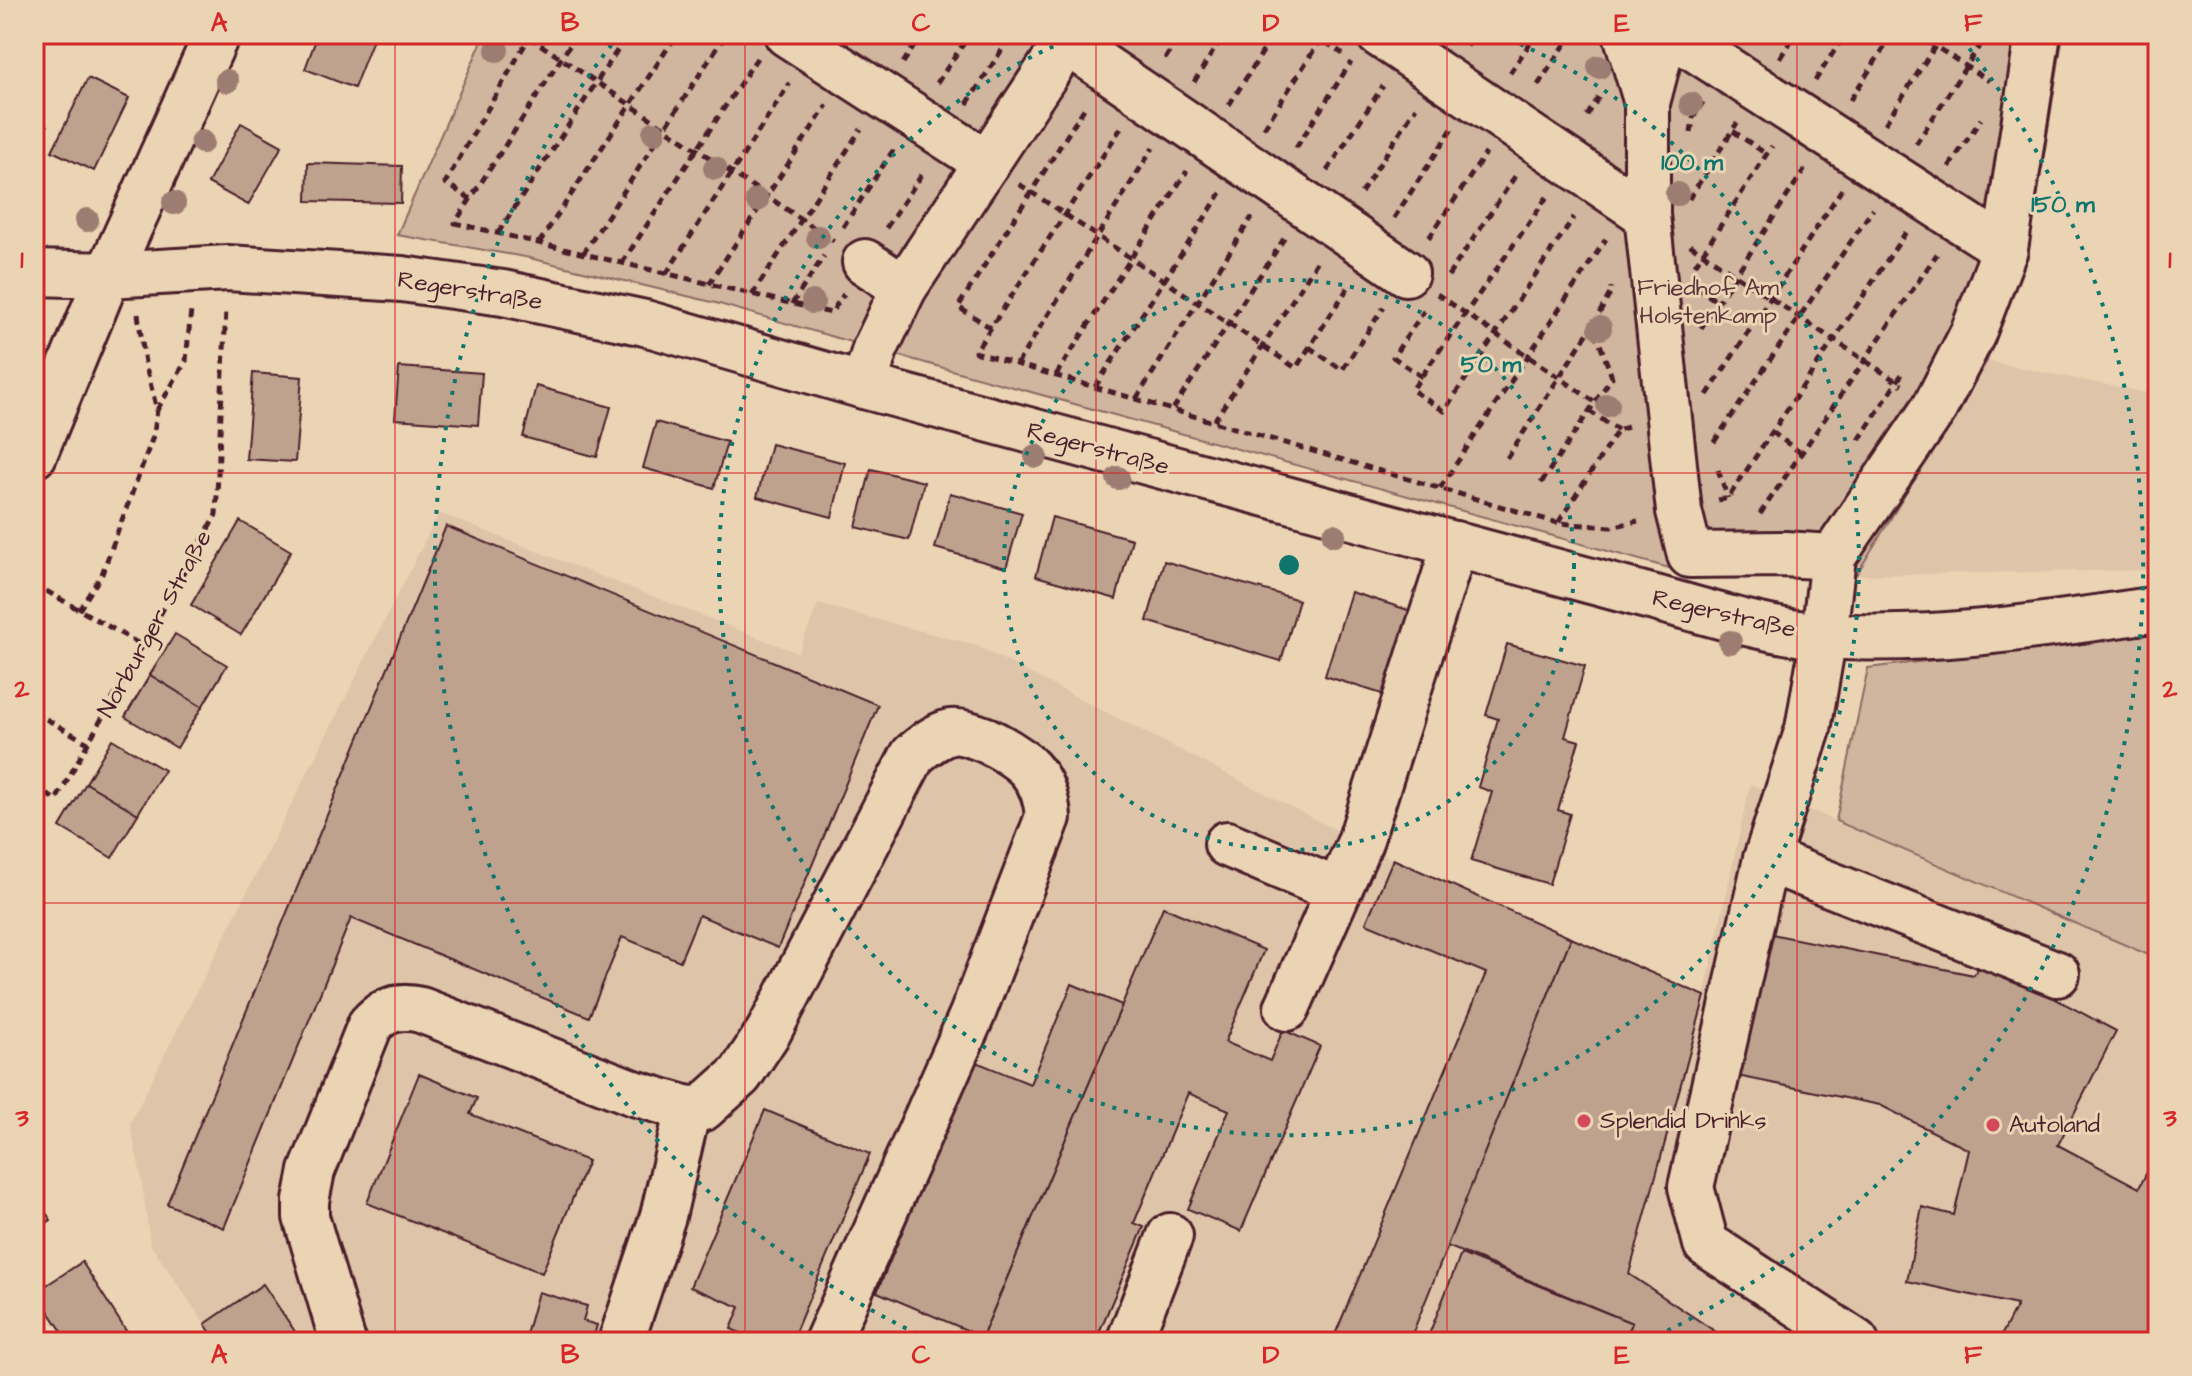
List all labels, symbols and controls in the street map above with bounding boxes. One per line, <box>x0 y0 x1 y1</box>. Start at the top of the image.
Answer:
text: A <box>211 5 228 41</box>
text: B <box>561 5 580 41</box>
text: C <box>912 5 931 41</box>
text: D <box>1263 5 1280 41</box>
text: E <box>1614 5 1630 41</box>
text: F <box>1964 5 1983 41</box>
text: 100 m <box>1661 146 1723 180</box>
text: 150 m <box>2031 188 2095 222</box>
text: 1 <box>20 242 24 278</box>
text: 1 <box>2168 242 2172 278</box>
street label: Regerstraße <box>395 263 545 320</box>
park label: Friedhof Am Holstenkamp <box>1637 271 1779 333</box>
text: 50 m <box>1461 348 1522 382</box>
street label: Regerstraße <box>1023 414 1173 485</box>
street label: Norburger Straße <box>89 524 222 724</box>
centre of rings <box>1275 551 1303 579</box>
street label: Regerstraße <box>1649 581 1799 648</box>
text: 2 <box>14 671 30 707</box>
text: 2 <box>2162 671 2178 707</box>
text: 3 <box>14 1100 29 1136</box>
text: 3 <box>2162 1100 2177 1136</box>
place label: Splendid Drinks <box>1600 1104 1767 1138</box>
place label: Autoland <box>2009 1108 2100 1142</box>
marker: Splendid Drinks <box>1575 1112 1593 1130</box>
marker: Autoland <box>1984 1116 2002 1134</box>
text: A <box>211 1337 228 1373</box>
text: B <box>561 1337 580 1373</box>
text: C <box>912 1337 931 1373</box>
text: D <box>1263 1337 1280 1373</box>
text: E <box>1614 1337 1630 1373</box>
text: F <box>1964 1337 1983 1373</box>

